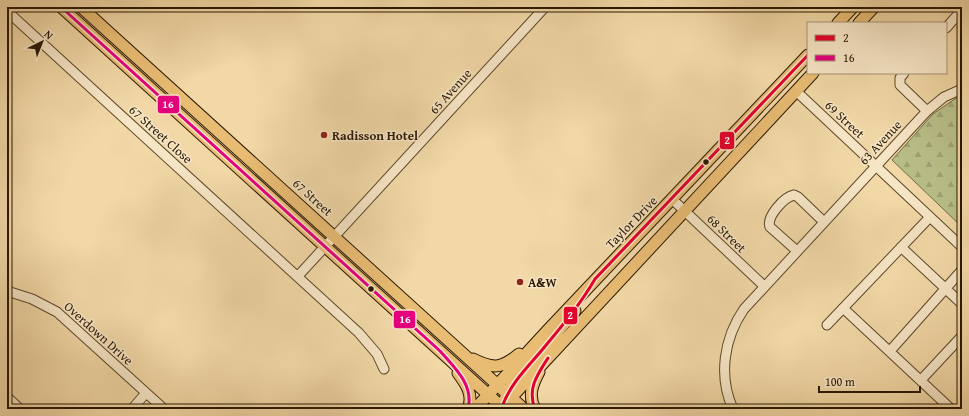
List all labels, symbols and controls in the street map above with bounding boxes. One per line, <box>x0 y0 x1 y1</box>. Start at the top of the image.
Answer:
north arrow <box>22 22 62 62</box>
legend <box>807 22 947 74</box>
text: N <box>41 26 57 43</box>
text: 2 <box>843 29 849 46</box>
text: 16 <box>843 49 855 66</box>
street label: 65 Avenue <box>425 64 476 118</box>
line badge: 16 <box>157 95 180 114</box>
text: 16 <box>162 96 174 112</box>
street label: 69 Street <box>821 96 869 143</box>
street label: 67 Street Close <box>125 101 197 168</box>
street label: 63 Avenue <box>855 116 906 169</box>
place label: Radisson Hotel <box>332 126 418 145</box>
marker: Radisson Hotel <box>319 130 329 140</box>
line badge: 2 <box>719 131 735 150</box>
text: 2 <box>724 132 730 148</box>
unlabelled marker <box>701 157 711 167</box>
street label: 67 Street <box>288 174 337 221</box>
street label: Taylor Drive <box>601 192 661 253</box>
street label: 68 Street <box>703 210 751 257</box>
place label: A&W <box>528 273 557 292</box>
marker: A&W <box>515 277 525 287</box>
unlabelled marker <box>366 284 376 294</box>
street label: Overdown Drive <box>60 297 137 370</box>
line badge: 2 <box>563 306 578 325</box>
text: 2 <box>567 307 573 323</box>
line badge: 16 <box>393 310 416 329</box>
text: 16 <box>399 311 411 327</box>
scale bar <box>819 368 920 394</box>
text: 100 m <box>825 373 855 390</box>

